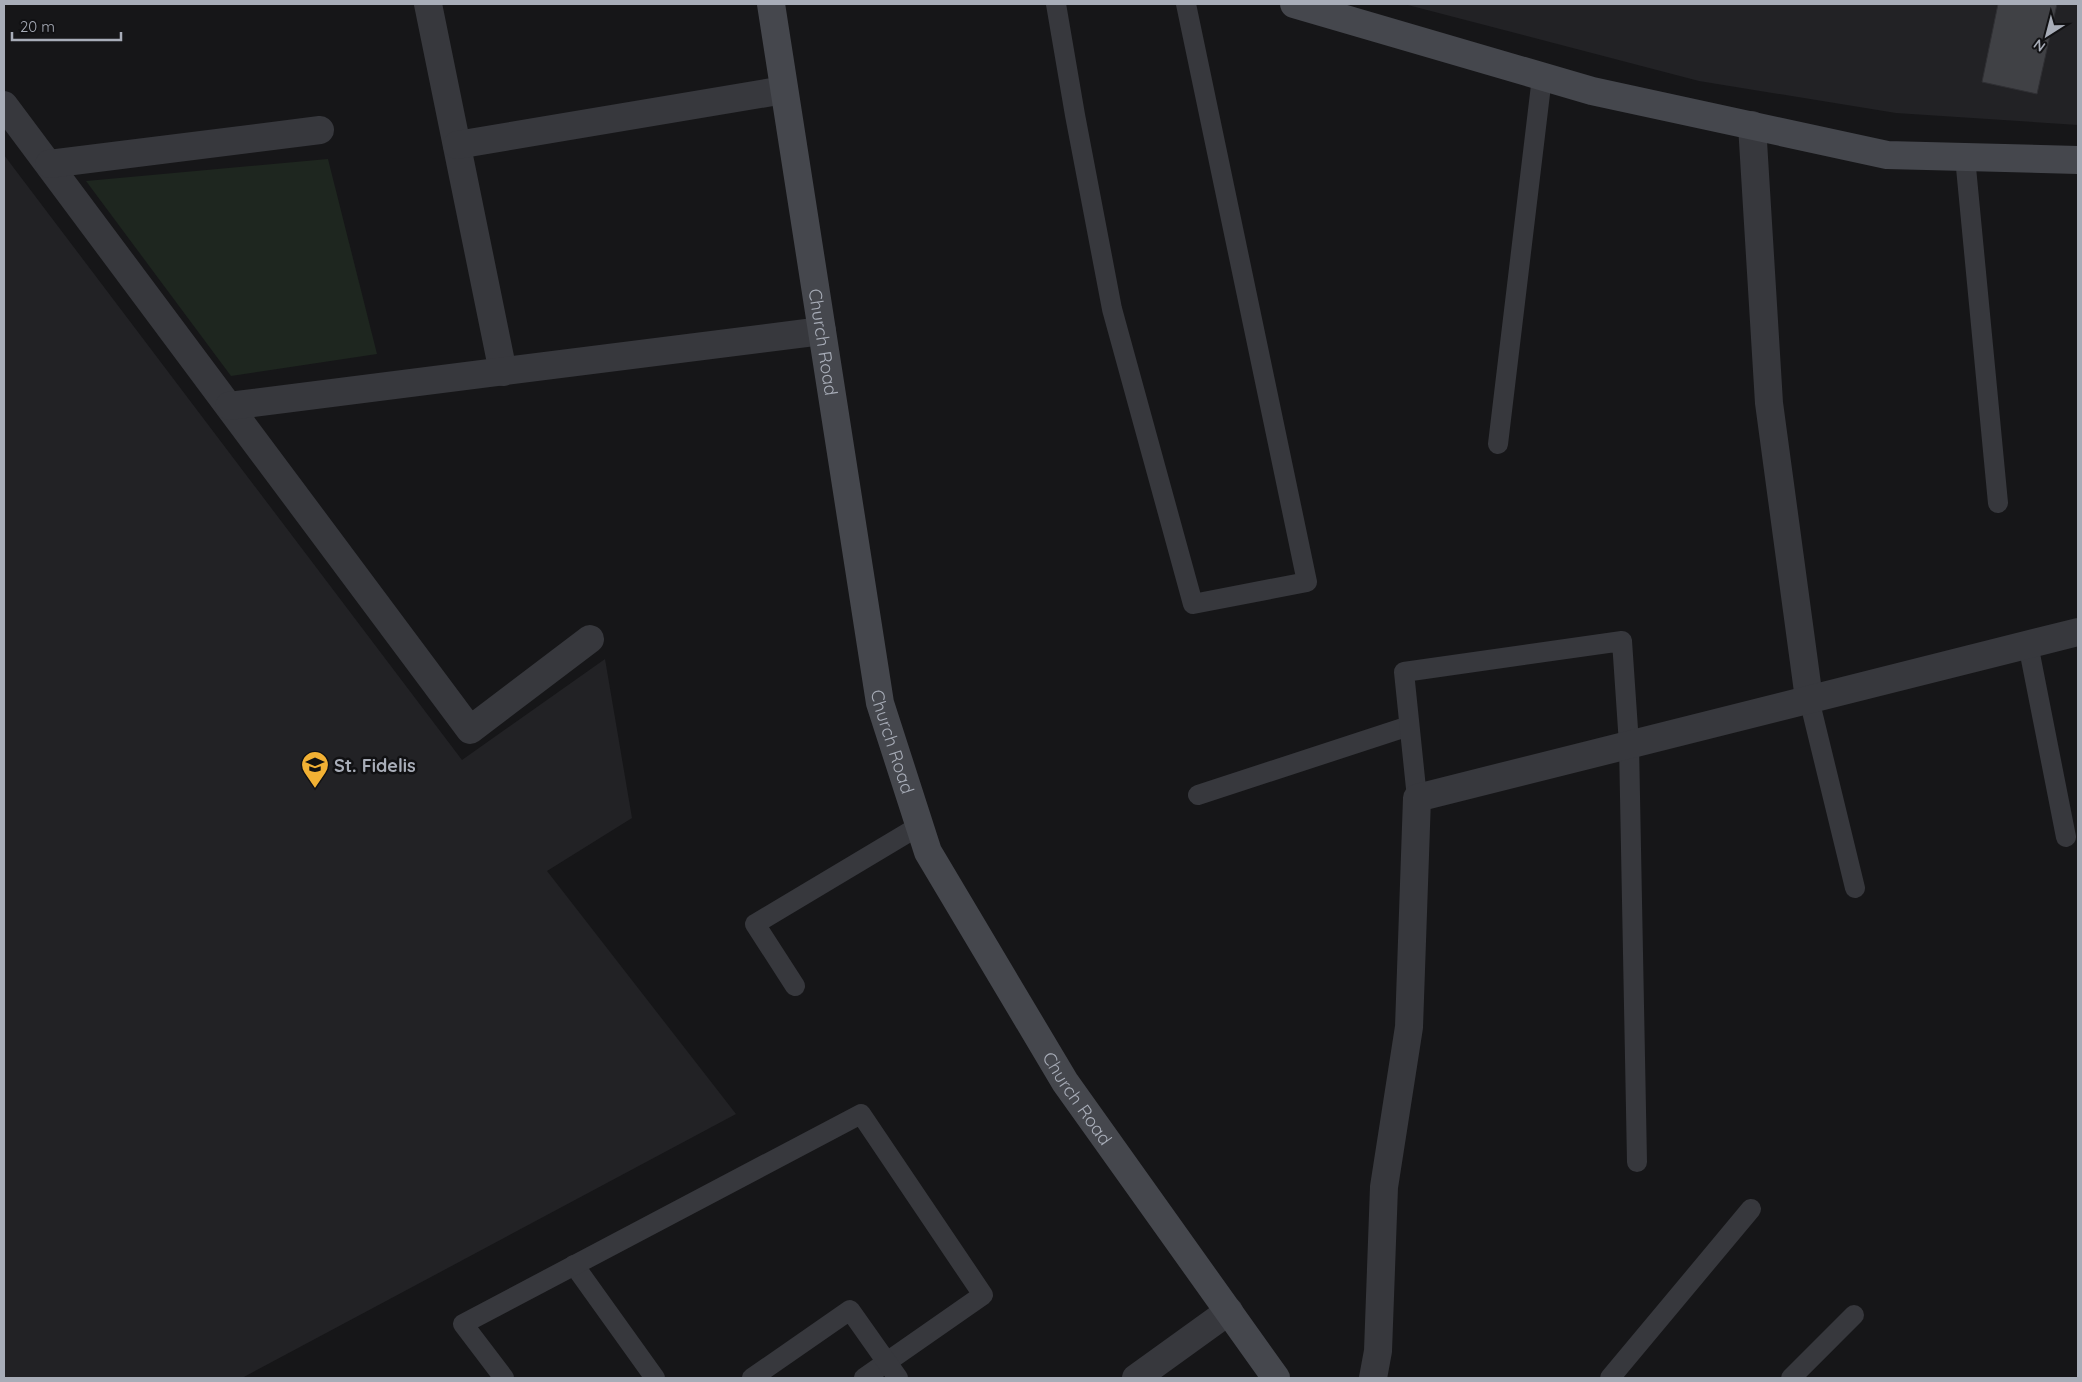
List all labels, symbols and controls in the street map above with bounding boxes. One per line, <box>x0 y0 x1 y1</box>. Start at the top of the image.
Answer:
scale bar <box>12 10 121 42</box>
north arrow <box>2022 10 2072 60</box>
text: 20 m <box>20 17 55 36</box>
text: N <box>2030 35 2049 56</box>
street label: Church Road <box>804 287 843 397</box>
street label: Church Road <box>867 688 920 797</box>
school or university icon: St. Fidelis <box>300 750 330 789</box>
place label: St. Fidelis <box>334 754 416 777</box>
street label: Church Road <box>1038 1047 1117 1149</box>

